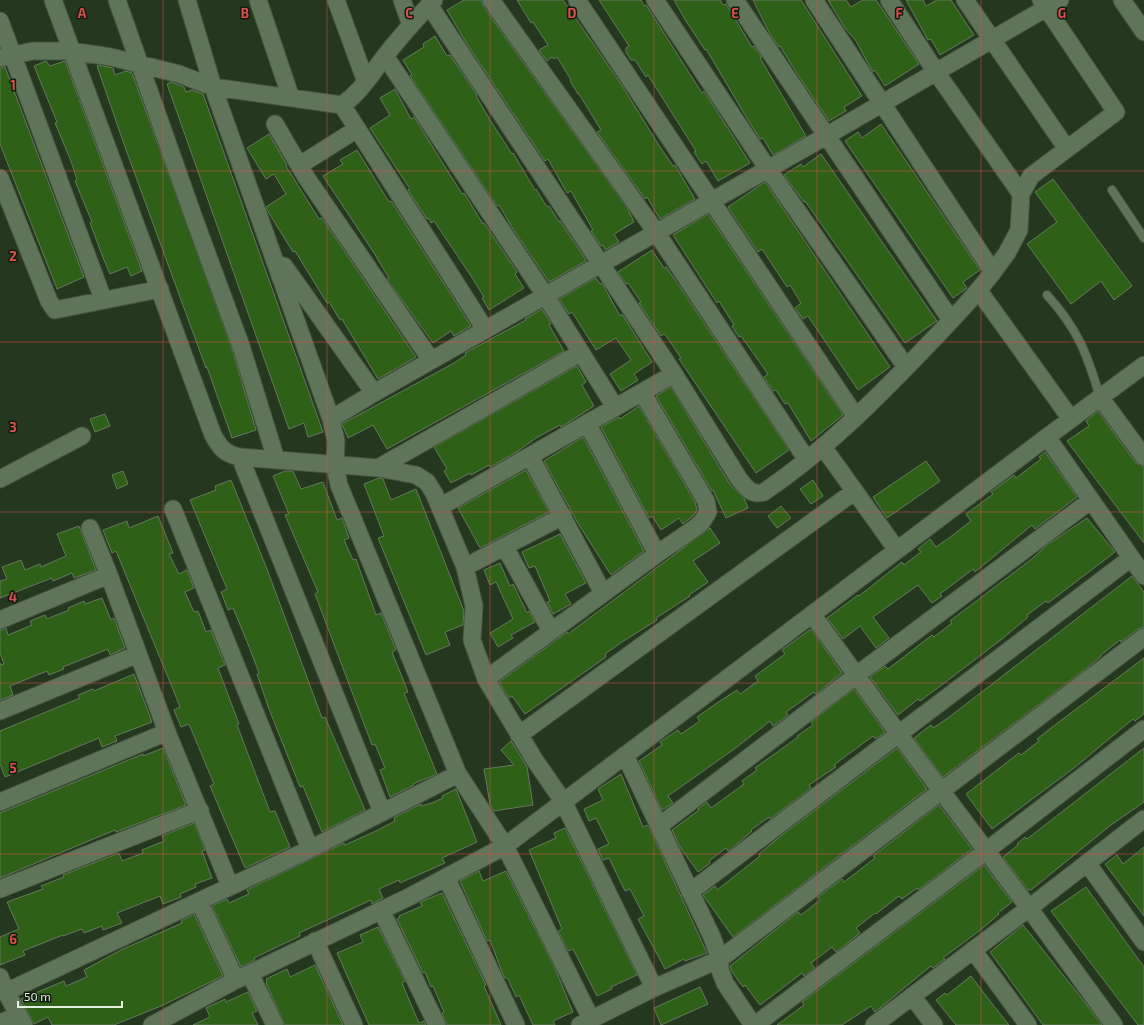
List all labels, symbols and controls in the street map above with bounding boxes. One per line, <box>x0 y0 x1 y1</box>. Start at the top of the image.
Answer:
text: A <box>78 5 87 21</box>
text: B <box>241 5 249 21</box>
text: C <box>405 5 413 21</box>
text: D <box>568 5 577 21</box>
text: E <box>731 5 739 21</box>
text: F <box>895 5 903 21</box>
text: G <box>1058 5 1066 21</box>
text: 1 <box>10 77 16 93</box>
text: 2 <box>9 248 17 264</box>
text: 3 <box>9 419 17 435</box>
text: 4 <box>9 589 17 605</box>
text: 5 <box>9 760 17 776</box>
text: 6 <box>9 931 17 947</box>
scale bar <box>18 983 122 1009</box>
text: 50 m <box>24 989 51 1003</box>

